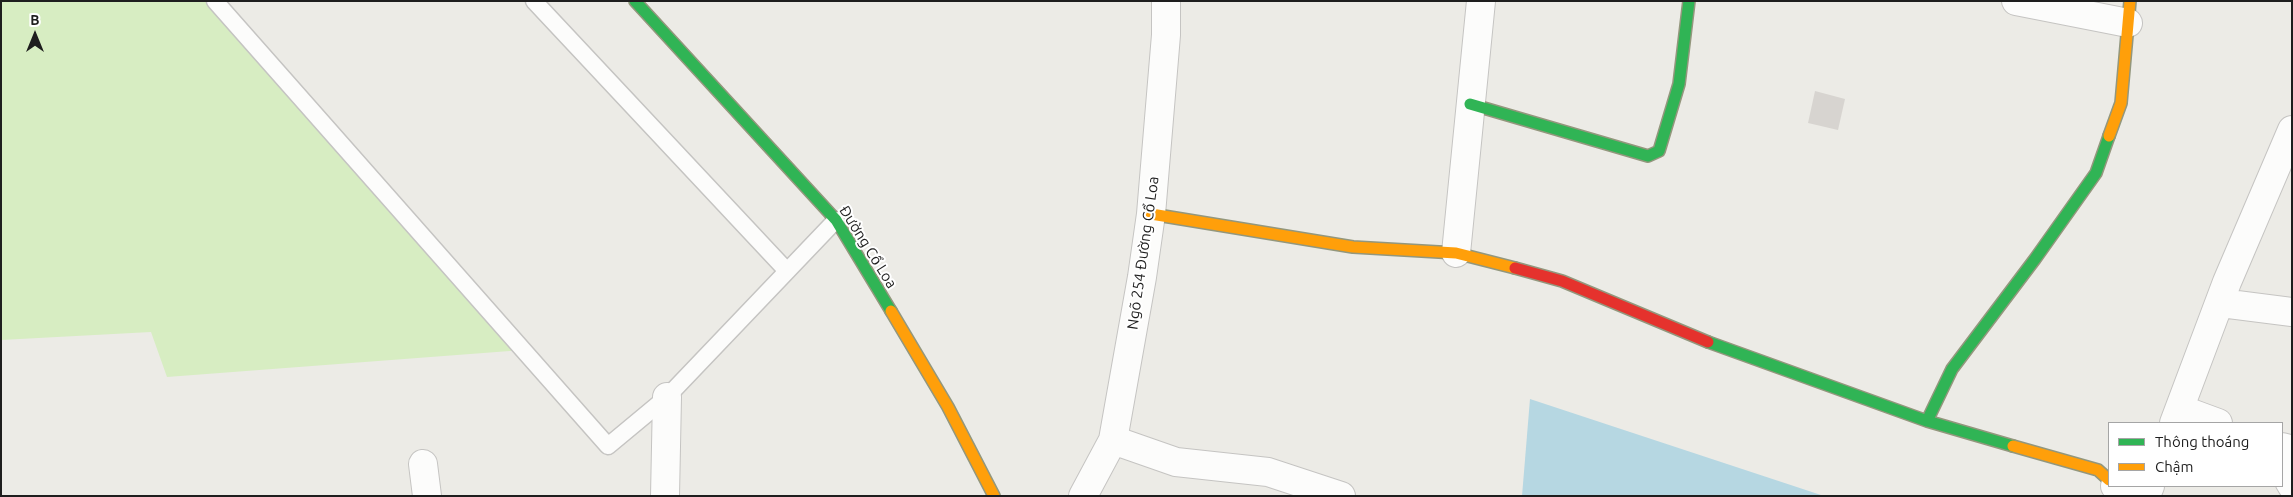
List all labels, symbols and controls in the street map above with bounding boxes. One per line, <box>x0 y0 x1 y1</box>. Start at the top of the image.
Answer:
north arrow <box>10 10 60 60</box>
text: B <box>30 12 40 28</box>
street label: Ngõ 254 Đường Cổ Loa <box>1123 175 1163 331</box>
street label: Đường Cổ Loa <box>835 202 901 292</box>
legend <box>2108 422 2283 487</box>
text: Thông thoáng <box>2155 433 2249 450</box>
text: Chậm <box>2155 458 2193 475</box>

